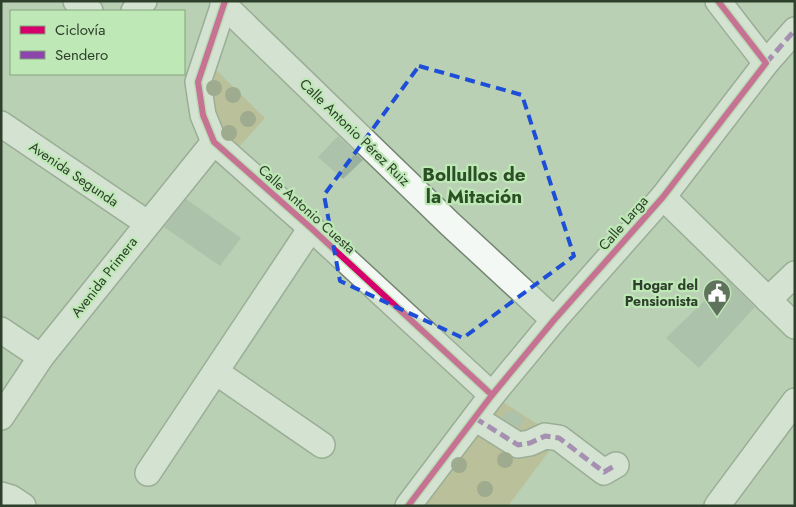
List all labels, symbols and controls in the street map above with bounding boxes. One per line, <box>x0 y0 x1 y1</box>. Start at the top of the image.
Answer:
legend <box>10 10 185 75</box>
text: Ciclovía <box>55 19 105 41</box>
text: Sendero <box>55 44 108 66</box>
street label: Calle Antonio Pérez Ruiz <box>295 74 415 190</box>
street label: Avenida Segunda <box>25 137 123 211</box>
street label: Calle Antonio Cuesta <box>254 160 360 258</box>
district label: Bollullos de la Mitación <box>422 161 526 210</box>
street label: Calle Larga <box>594 191 652 255</box>
street label: Avenida Primera <box>66 233 142 321</box>
place label: Hogar del Pensionista <box>625 275 698 311</box>
public building icon: Hogar del Pensionista <box>702 278 732 317</box>

